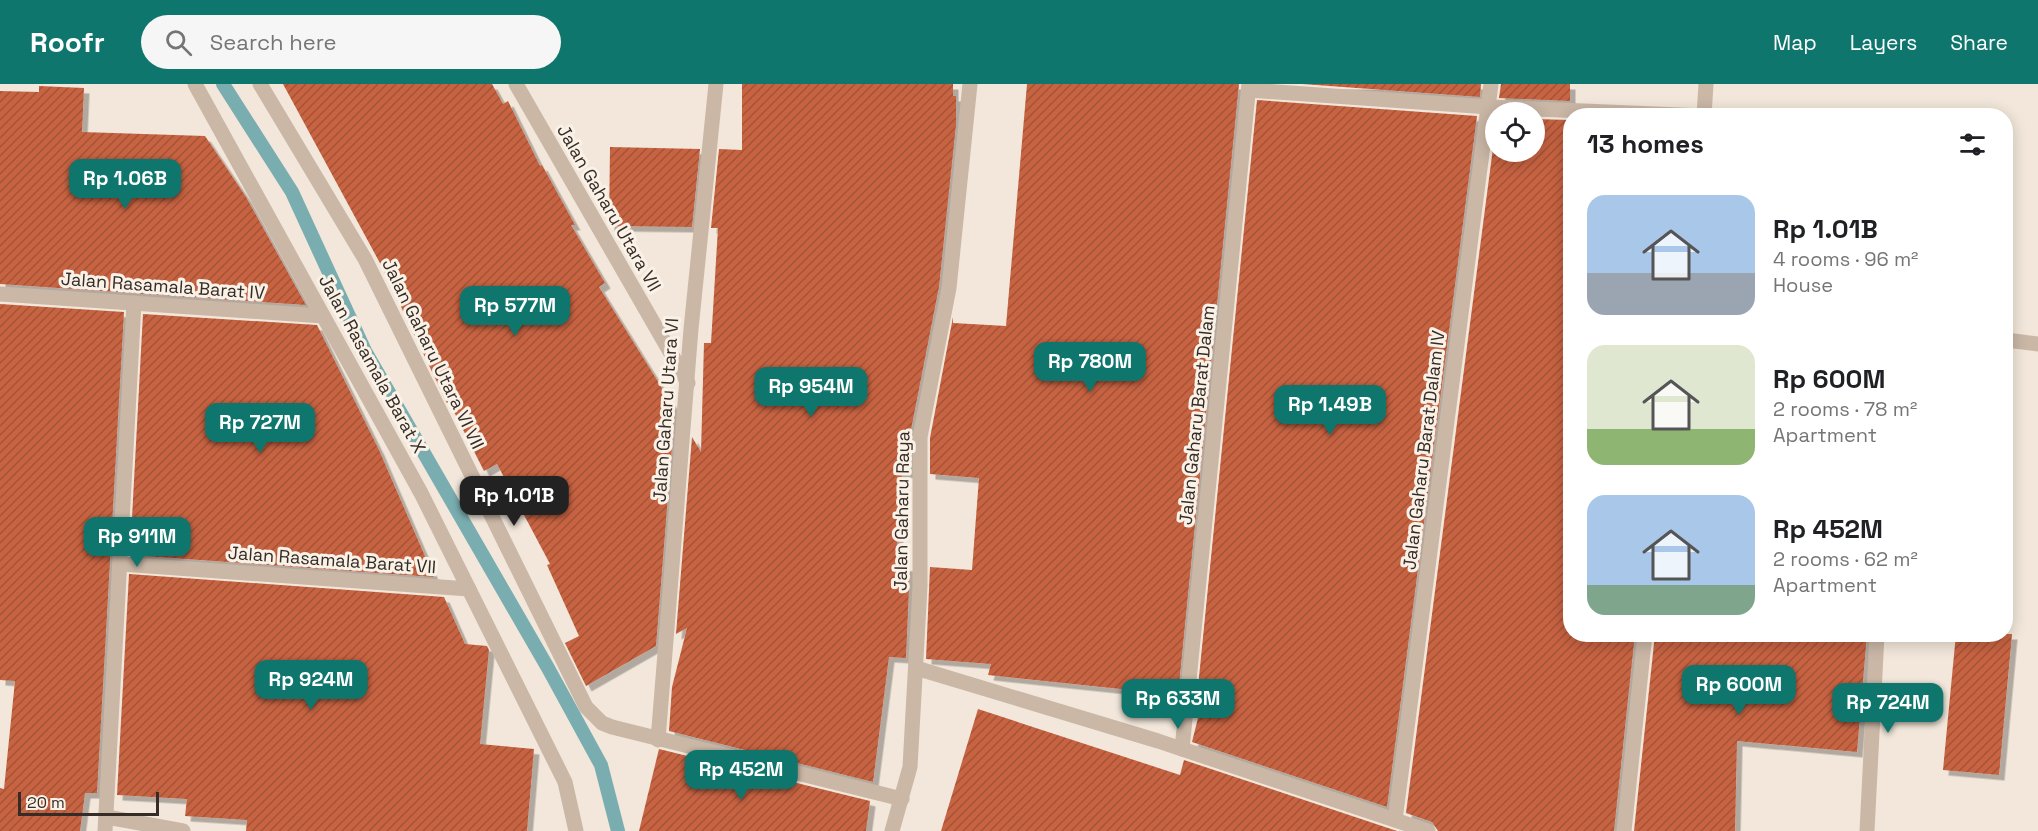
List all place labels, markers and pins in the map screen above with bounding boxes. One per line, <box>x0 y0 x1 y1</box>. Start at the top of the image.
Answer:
pin: Rp 1.06B <box>63 159 187 210</box>
pin: Rp 577M <box>460 286 570 337</box>
pin: Rp 780M <box>1035 342 1145 393</box>
pin: Rp 954M <box>756 367 866 418</box>
pin: Rp 1.49B <box>1268 385 1392 436</box>
pin: Rp 727M <box>205 403 315 454</box>
pin: Rp 1.01B <box>452 476 576 527</box>
pin: Rp 911M <box>82 517 192 568</box>
pin: Rp 924M <box>256 660 366 711</box>
pin: Rp 600M <box>1684 665 1794 716</box>
pin: Rp 633M <box>1123 679 1233 730</box>
pin: Rp 724M <box>1833 683 1943 734</box>
pin: Rp 452M <box>686 750 796 801</box>

